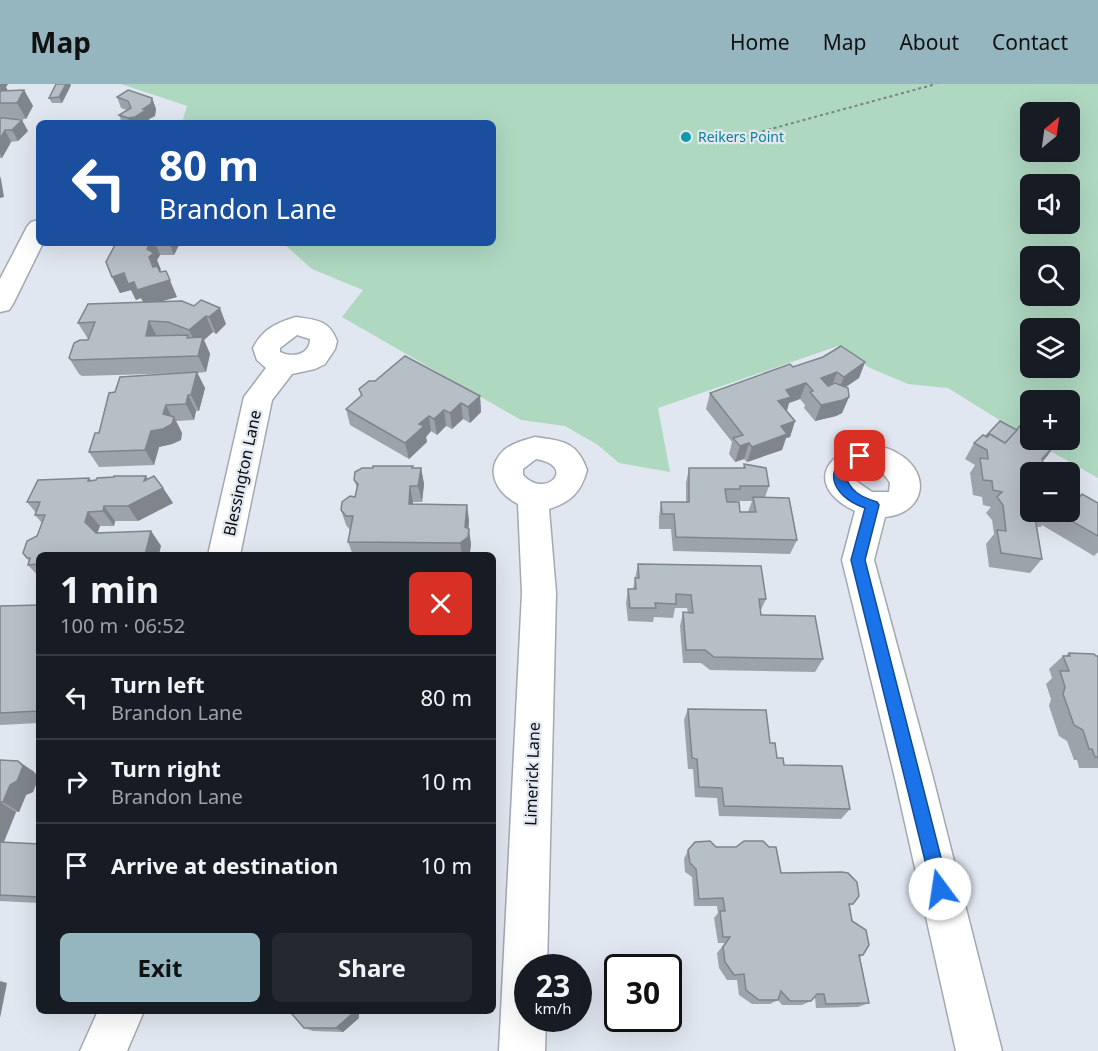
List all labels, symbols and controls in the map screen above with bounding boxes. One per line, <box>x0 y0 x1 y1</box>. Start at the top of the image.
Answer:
text: Map <box>30 23 91 61</box>
text: Home <box>730 28 790 56</box>
text: Map <box>823 28 866 56</box>
text: About <box>899 28 959 56</box>
text: Contact <box>992 28 1068 56</box>
north arrow <box>1020 102 1080 162</box>
map controls <box>1020 102 1080 522</box>
place label: Reikers Point <box>698 127 784 146</box>
marker: Reikers Point <box>679 130 693 144</box>
text: 80 m <box>159 136 259 193</box>
icon: left <box>60 144 138 222</box>
button: sound <box>1020 174 1080 234</box>
text: Brandon Lane <box>159 190 337 227</box>
button: search <box>1020 246 1080 306</box>
button: layers <box>1020 318 1080 378</box>
button: + <box>1020 390 1080 450</box>
street label: Blessington Lane <box>218 408 266 538</box>
pin <box>834 430 885 481</box>
icon: arrive <box>843 439 876 472</box>
button: − <box>1020 462 1080 522</box>
text: 1 min <box>60 565 159 614</box>
button: close <box>409 572 472 635</box>
text: 100 m · 06:52 <box>60 612 185 639</box>
text: Turn left <box>111 669 205 699</box>
icon: left <box>60 681 93 714</box>
text: 80 m <box>421 682 472 712</box>
text: Brandon Lane <box>111 699 243 726</box>
street label: Limerick Lane <box>519 722 545 826</box>
text: Turn right <box>111 753 221 783</box>
icon: right <box>60 765 93 798</box>
text: 10 m <box>421 766 472 796</box>
text: Brandon Lane <box>111 783 243 810</box>
icon: arrive <box>60 849 93 882</box>
text: Arrive at destination <box>111 850 338 880</box>
text: 10 m <box>421 850 472 880</box>
position arrow <box>908 857 972 921</box>
button: Exit <box>60 933 260 1002</box>
button: Share <box>272 933 472 1002</box>
speed limit sign: 30 <box>604 954 682 1032</box>
text: 23 <box>536 965 570 1006</box>
text: km/h <box>535 998 571 1018</box>

